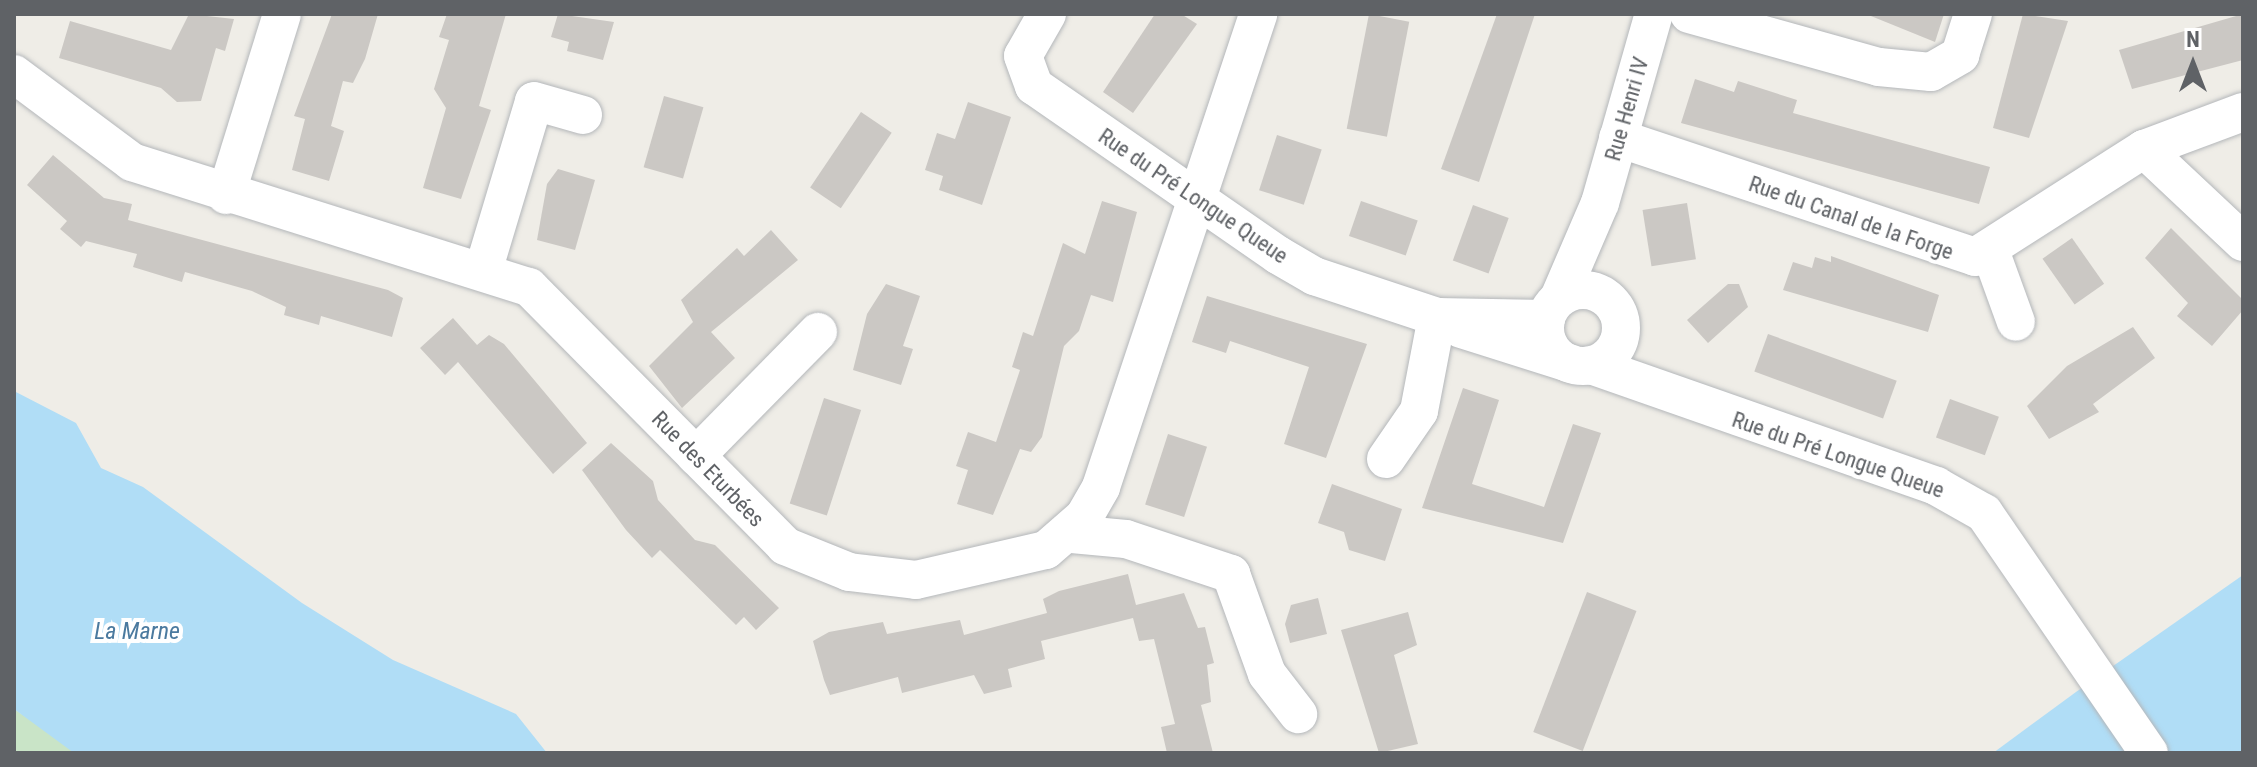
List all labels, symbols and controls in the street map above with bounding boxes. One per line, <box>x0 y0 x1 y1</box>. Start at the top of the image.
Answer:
north arrow <box>2153 24 2233 104</box>
text: N <box>2186 27 2200 52</box>
street label: Rue Henri IV <box>1600 54 1654 164</box>
street label: Rue du Pré Longue Queue <box>1093 123 1293 269</box>
street label: Rue du Canal de la Forge <box>1745 171 1957 265</box>
street label: Rue des Eturbées <box>646 406 770 532</box>
street label: Rue du Pré Longue Queue <box>1729 406 1947 504</box>
water label: La Marne <box>94 618 180 646</box>

